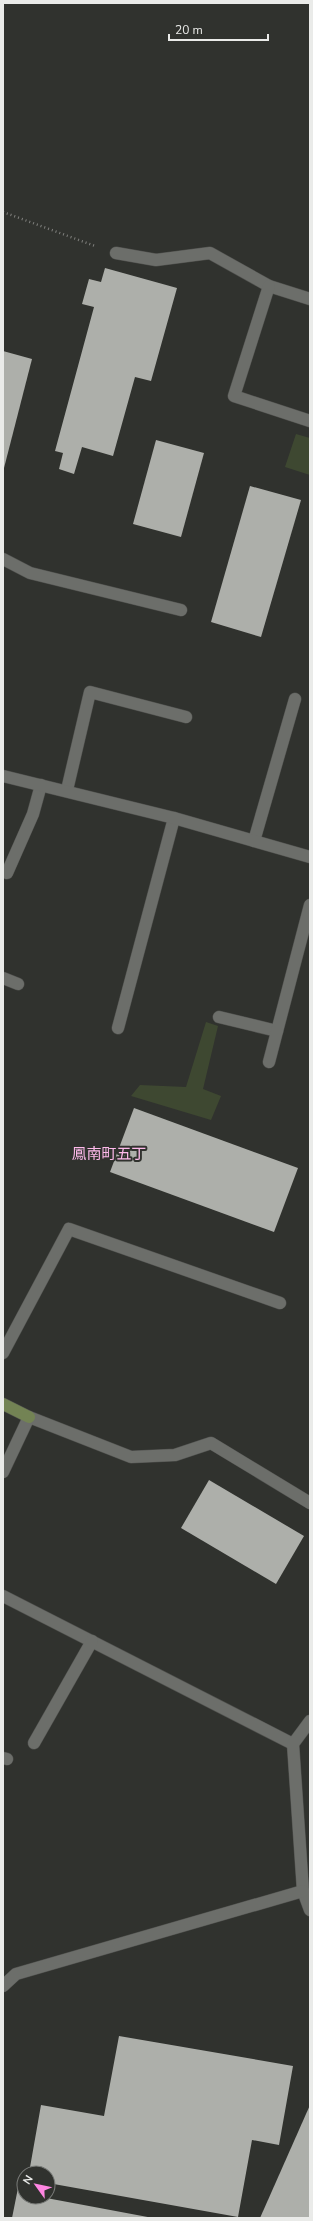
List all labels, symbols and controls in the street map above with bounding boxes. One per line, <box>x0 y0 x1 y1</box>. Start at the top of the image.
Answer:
scale bar <box>169 16 268 42</box>
text: 20 m <box>175 22 203 38</box>
district label: 鳳南町五丁 <box>71 1144 147 1164</box>
north arrow <box>16 2165 56 2205</box>
text: N <box>20 2172 37 2187</box>

